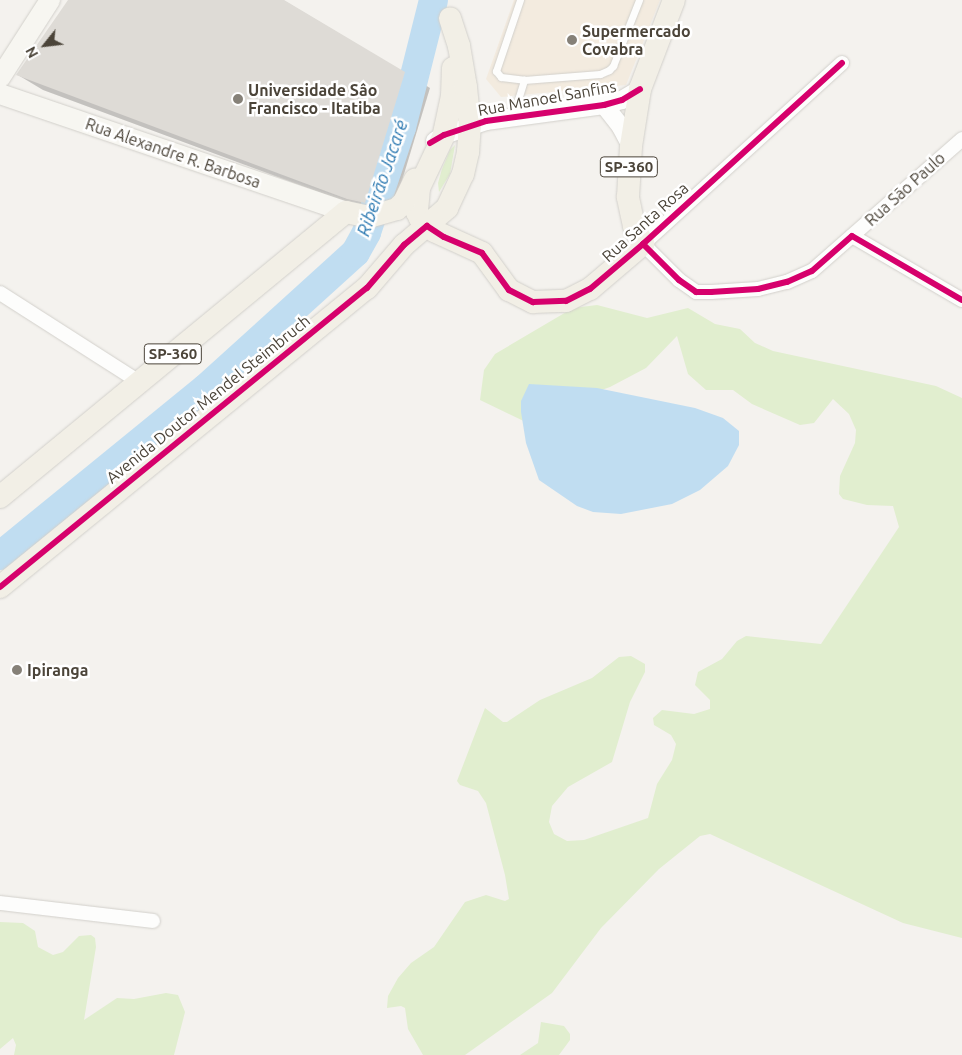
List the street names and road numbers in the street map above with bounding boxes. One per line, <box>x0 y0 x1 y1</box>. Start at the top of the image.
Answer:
street label: Rua Manoel Sanfins <box>476 76 618 120</box>
street label: Rua Alexandre R. Barbosa <box>83 114 263 192</box>
street label: Rua São Paulo <box>861 148 949 230</box>
road number: SP-360 <box>599 154 659 180</box>
street label: Rua Santa Rosa <box>598 178 692 266</box>
street label: Avenida Doutor Mendel Steimbruch <box>102 311 314 487</box>
road number: SP-360 <box>143 342 203 366</box>

